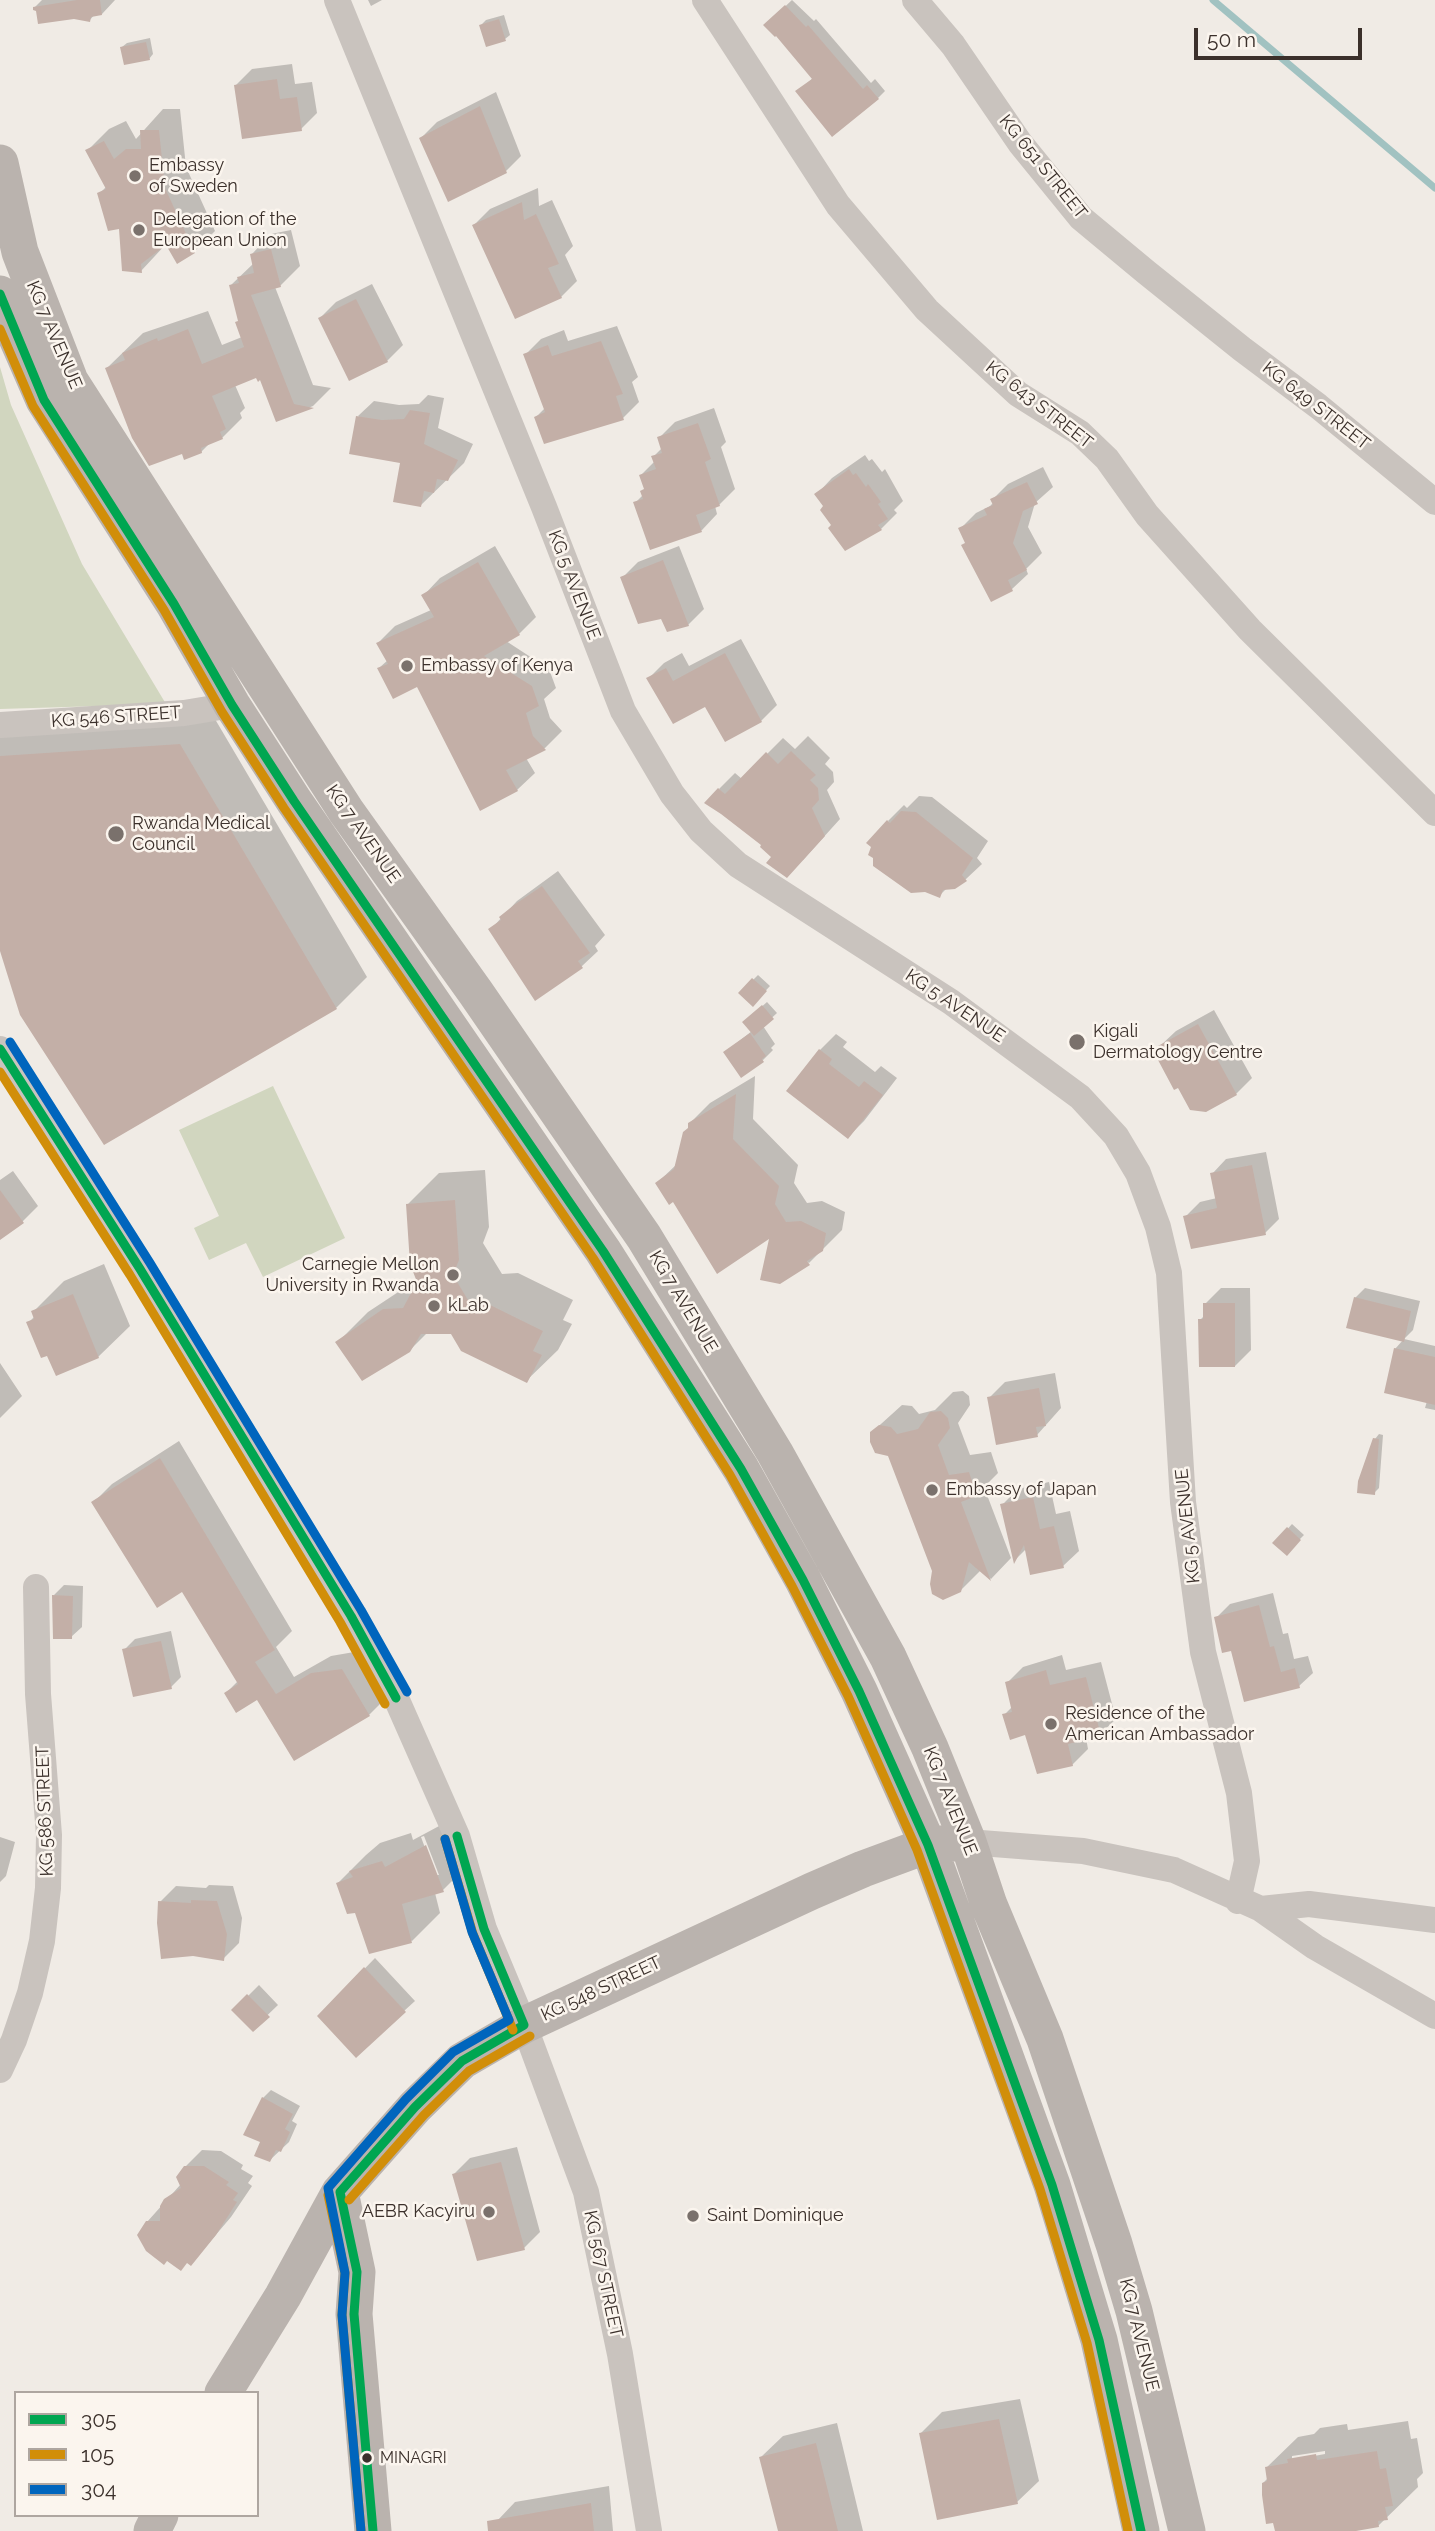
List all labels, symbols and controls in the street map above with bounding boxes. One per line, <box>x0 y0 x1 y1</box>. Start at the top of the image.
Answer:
scale bar <box>1197 14 1365 58</box>
text: 50 m <box>1207 27 1256 52</box>
street label: KG 651 STREET <box>994 111 1092 223</box>
place label: Embassy of Sweden <box>149 155 238 198</box>
marker: Embassy of Sweden <box>127 168 143 184</box>
place label: Delegation of the European Union <box>153 209 297 252</box>
marker: Delegation of the European Union <box>131 222 147 238</box>
street label: KG 7 AVENUE <box>22 278 86 392</box>
street label: KG 643 STREET <box>981 357 1097 453</box>
street label: KG 649 STREET <box>1258 357 1374 455</box>
street label: KG 5 AVENUE <box>543 527 605 643</box>
place label: Embassy of Kenya <box>421 655 573 677</box>
marker: Embassy of Kenya <box>399 658 415 674</box>
street label: KG 546 STREET <box>50 702 182 732</box>
street label: KG 7 AVENUE <box>321 781 405 887</box>
place label: Rwanda Medical Council <box>132 813 270 856</box>
marker: Rwanda Medical Council <box>106 824 126 844</box>
street label: KG 5 AVENUE <box>901 965 1009 1047</box>
place label: Kigali Dermatology Centre <box>1093 1021 1263 1064</box>
marker: Kigali Dermatology Centre <box>1067 1032 1087 1052</box>
street label: KG 7 AVENUE <box>644 1247 722 1357</box>
place label: Carnegie Mellon University in Rwanda <box>265 1254 439 1296</box>
marker: Carnegie Mellon University in Rwanda <box>445 1267 461 1283</box>
place label: kLab <box>448 1295 489 1317</box>
marker: kLab <box>426 1298 442 1314</box>
street label: KG 5 AVENUE <box>1171 1467 1205 1585</box>
place label: Embassy of Japan <box>946 1479 1097 1501</box>
marker: Embassy of Japan <box>924 1482 940 1498</box>
place label: Residence of the American Ambassador <box>1065 1703 1254 1746</box>
marker: Residence of the American Ambassador <box>1043 1716 1059 1732</box>
street label: KG 7 AVENUE <box>918 1744 982 1858</box>
street label: KG 586 STREET <box>32 1745 58 1877</box>
street label: KG 548 STREET <box>538 1952 664 2026</box>
place label: AEBR Kacyiru <box>362 2201 475 2223</box>
marker: AEBR Kacyiru <box>481 2204 497 2220</box>
place label: Saint Dominique <box>707 2205 844 2227</box>
street label: KG 567 STREET <box>579 2208 627 2340</box>
marker: Saint Dominique <box>685 2208 701 2224</box>
street label: KG 7 AVENUE <box>1115 2276 1163 2394</box>
legend <box>14 2391 259 2517</box>
text: 305 <box>81 2407 117 2432</box>
text: 105 <box>81 2442 114 2467</box>
place label: MINAGRI <box>380 2448 447 2468</box>
marker: MINAGRI <box>360 2451 374 2465</box>
text: 304 <box>81 2477 117 2502</box>

